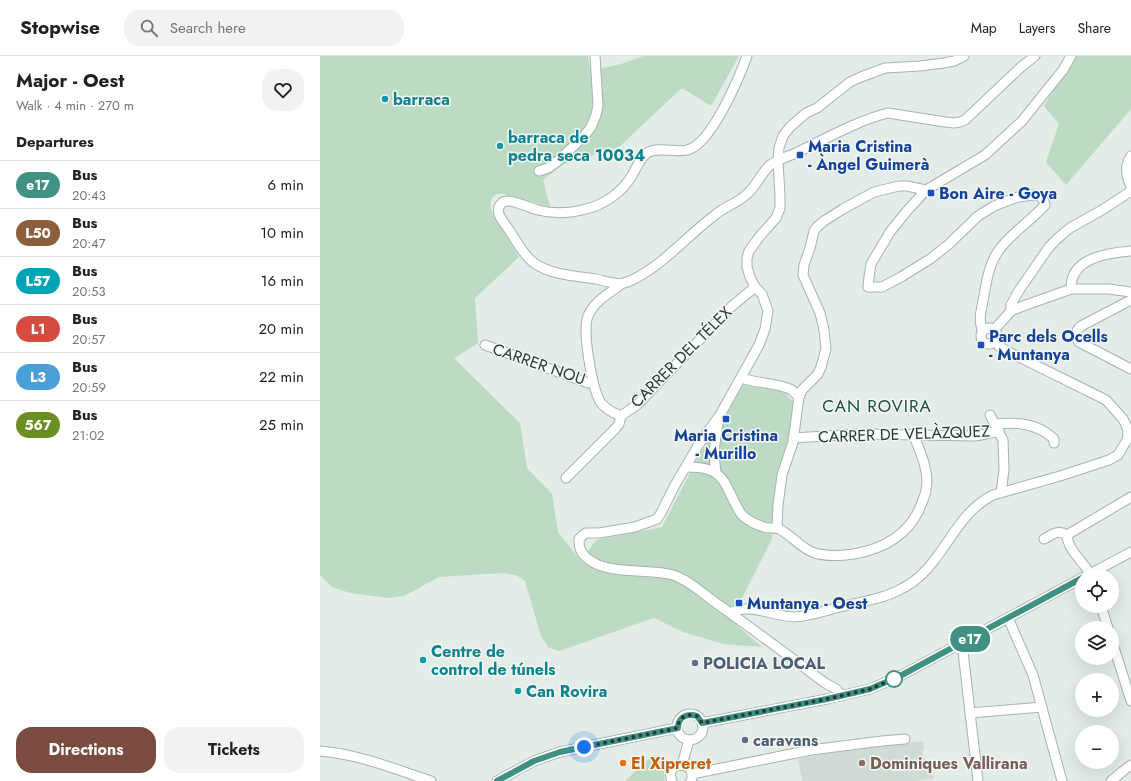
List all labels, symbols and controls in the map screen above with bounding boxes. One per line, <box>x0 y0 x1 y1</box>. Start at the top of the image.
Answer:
search box <box>124 10 404 46</box>
text: Stopwise <box>20 14 100 41</box>
icon: search <box>138 17 160 39</box>
text: Search here <box>170 17 246 39</box>
text: Map <box>971 18 997 38</box>
text: Layers <box>1019 18 1055 38</box>
text: Share <box>1077 18 1111 38</box>
text: Major - Oest <box>16 67 124 94</box>
button: heart <box>262 69 304 111</box>
place label: barraca <box>393 88 450 111</box>
marker: barraca <box>380 94 390 104</box>
text: Walk · 4 min · 270 m <box>16 96 134 115</box>
place label: barraca de pedra seca 10034 <box>508 126 645 167</box>
text: Departures <box>16 131 94 153</box>
place label: Maria Cristina - Àngel Guimerà <box>808 135 930 176</box>
marker: barraca de pedra seca 10034 <box>495 141 505 151</box>
marker: Maria Cristina - Àngel Guimerà <box>795 150 805 160</box>
text: Bus <box>72 164 97 186</box>
text: 6 min <box>267 174 304 196</box>
text: e17 <box>26 175 50 195</box>
place label: Bon Aire - Goya <box>939 182 1057 205</box>
text: 20:43 <box>72 186 106 205</box>
marker: Bon Aire - Goya <box>926 188 936 198</box>
text: Bus <box>72 212 97 234</box>
text: 10 min <box>260 222 304 244</box>
text: L50 <box>25 223 51 243</box>
text: 20:47 <box>72 234 106 253</box>
text: Bus <box>72 260 97 282</box>
text: 16 min <box>261 270 304 292</box>
text: L57 <box>26 271 50 291</box>
text: 20:53 <box>72 282 106 301</box>
street label: CARRER DEL TÉLEX <box>625 301 737 413</box>
text: Bus <box>72 308 97 330</box>
text: 20 min <box>258 318 304 340</box>
text: L1 <box>31 319 45 339</box>
place label: Parc dels Ocells - Muntanya <box>989 325 1108 366</box>
text: 20:57 <box>72 330 105 349</box>
street label: CARRER NOU <box>489 337 589 391</box>
marker: Parc dels Ocells - Muntanya <box>976 340 986 350</box>
text: Bus <box>72 356 97 378</box>
text: 22 min <box>259 366 304 388</box>
text: L3 <box>30 367 46 387</box>
text: 20:59 <box>72 378 106 397</box>
district label: CAN ROVIRA <box>822 394 932 418</box>
text: Bus <box>72 404 97 426</box>
text: 25 min <box>259 414 304 436</box>
marker: Maria Cristina - Murillo <box>721 414 731 424</box>
text: 567 <box>25 415 51 435</box>
street label: CARRER DE VELÀZQUEZ <box>818 419 991 448</box>
place label: Maria Cristina - Murillo <box>674 424 778 465</box>
text: 21:02 <box>72 426 104 445</box>
map controls <box>1075 569 1119 769</box>
button: locate <box>1075 569 1119 613</box>
place label: Muntanya - Oest <box>747 592 868 615</box>
marker: Muntanya - Oest <box>734 598 744 608</box>
button: layers <box>1075 621 1119 665</box>
line badge: e17 <box>947 626 993 652</box>
text: e17 <box>958 629 982 649</box>
place label: Centre de control de túnels <box>431 640 556 681</box>
place label: POLICIA LOCAL <box>703 652 825 675</box>
marker: Centre de control de túnels <box>418 655 428 665</box>
marker: POLICIA LOCAL <box>690 658 700 668</box>
unlabelled marker <box>885 670 903 688</box>
button: + <box>1075 673 1119 717</box>
place label: Can Rovira <box>526 680 607 703</box>
marker: Can Rovira <box>513 686 523 696</box>
button: − <box>1075 725 1119 769</box>
button: Directions <box>16 727 156 773</box>
button: Tickets <box>164 727 304 773</box>
place label: caravans <box>753 729 818 752</box>
marker: caravans <box>740 735 750 745</box>
your location <box>574 737 594 757</box>
place label: El Xipreret <box>631 752 712 775</box>
place label: Dominiques Vallirana <box>870 752 1028 775</box>
marker: El Xipreret <box>618 758 628 768</box>
marker: Dominiques Vallirana <box>857 758 867 768</box>

